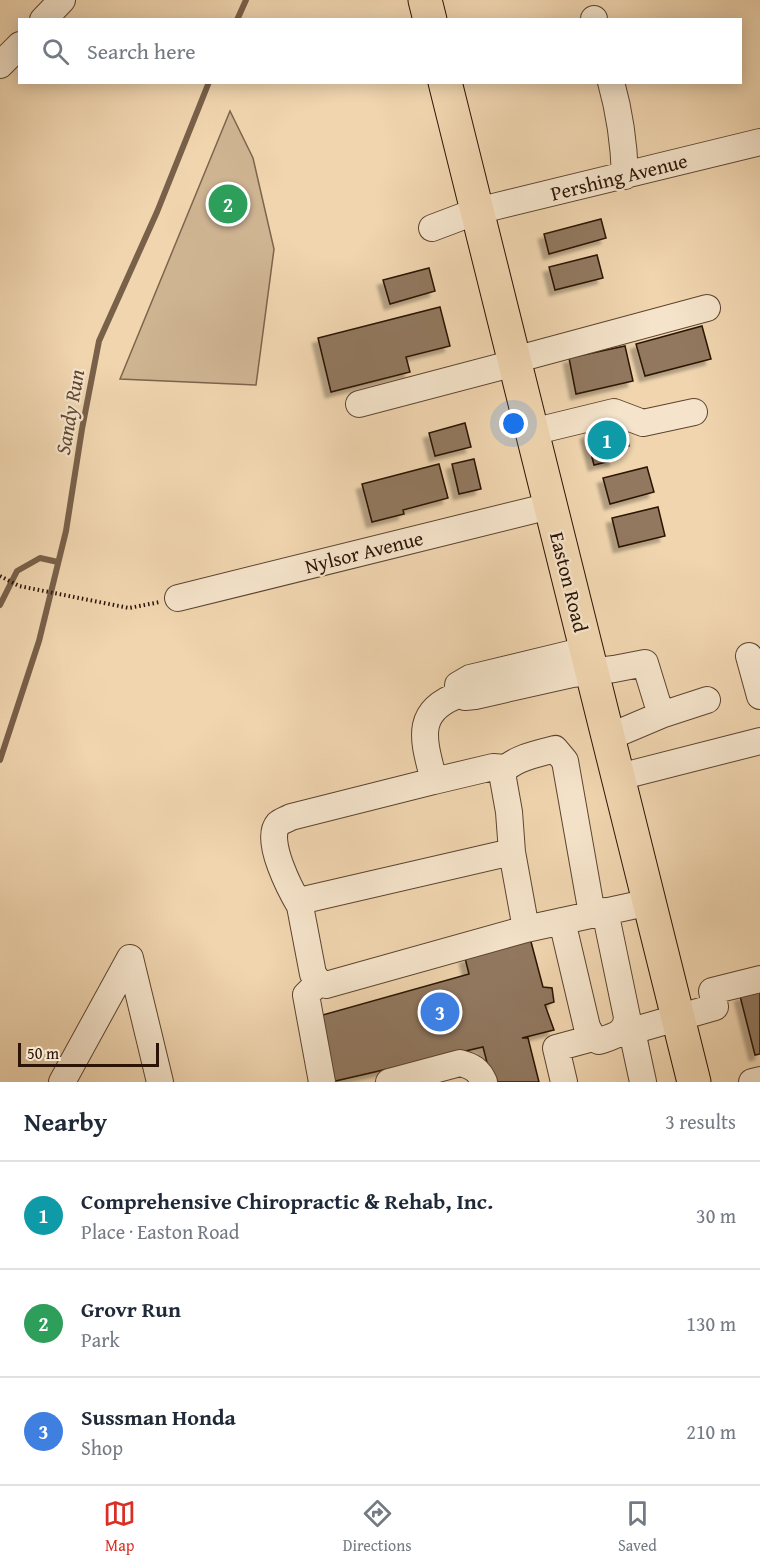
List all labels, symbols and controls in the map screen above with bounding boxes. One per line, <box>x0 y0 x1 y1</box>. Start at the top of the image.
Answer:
search box <box>18 18 742 84</box>
icon: search <box>39 35 72 68</box>
text: Search here <box>87 35 196 67</box>
street label: Pershing Avenue <box>547 145 690 208</box>
pin: 2 <box>208 182 248 226</box>
water label: Sandy Run <box>47 366 92 457</box>
your location <box>499 409 528 438</box>
pin: 1 <box>588 418 626 462</box>
street label: Nylsor Avenue <box>302 523 426 580</box>
street label: Easton Road <box>543 529 596 635</box>
pin: 3 <box>420 990 460 1034</box>
scale bar <box>18 1040 159 1068</box>
text: 50 m <box>27 1041 59 1065</box>
text: Nearby <box>24 1102 107 1141</box>
text: 3 results <box>665 1107 736 1136</box>
text: Comprehensive Chiropractic & Rehab, Inc. <box>81 1185 493 1217</box>
text: 1 <box>38 1201 49 1230</box>
text: 30 m <box>696 1201 736 1230</box>
text: Place · Easton Road <box>81 1217 239 1246</box>
text: Grovr Run <box>81 1293 181 1325</box>
text: 2 <box>38 1309 49 1338</box>
text: 130 m <box>686 1309 736 1338</box>
text: Park <box>81 1325 120 1354</box>
text: Sussman Honda <box>81 1401 236 1433</box>
text: 3 <box>38 1417 49 1446</box>
text: 210 m <box>686 1417 736 1446</box>
text: Shop <box>81 1433 123 1462</box>
tab: Map <box>103 1497 136 1557</box>
tab: Directions <box>343 1497 412 1557</box>
tab: Saved <box>618 1497 657 1557</box>

